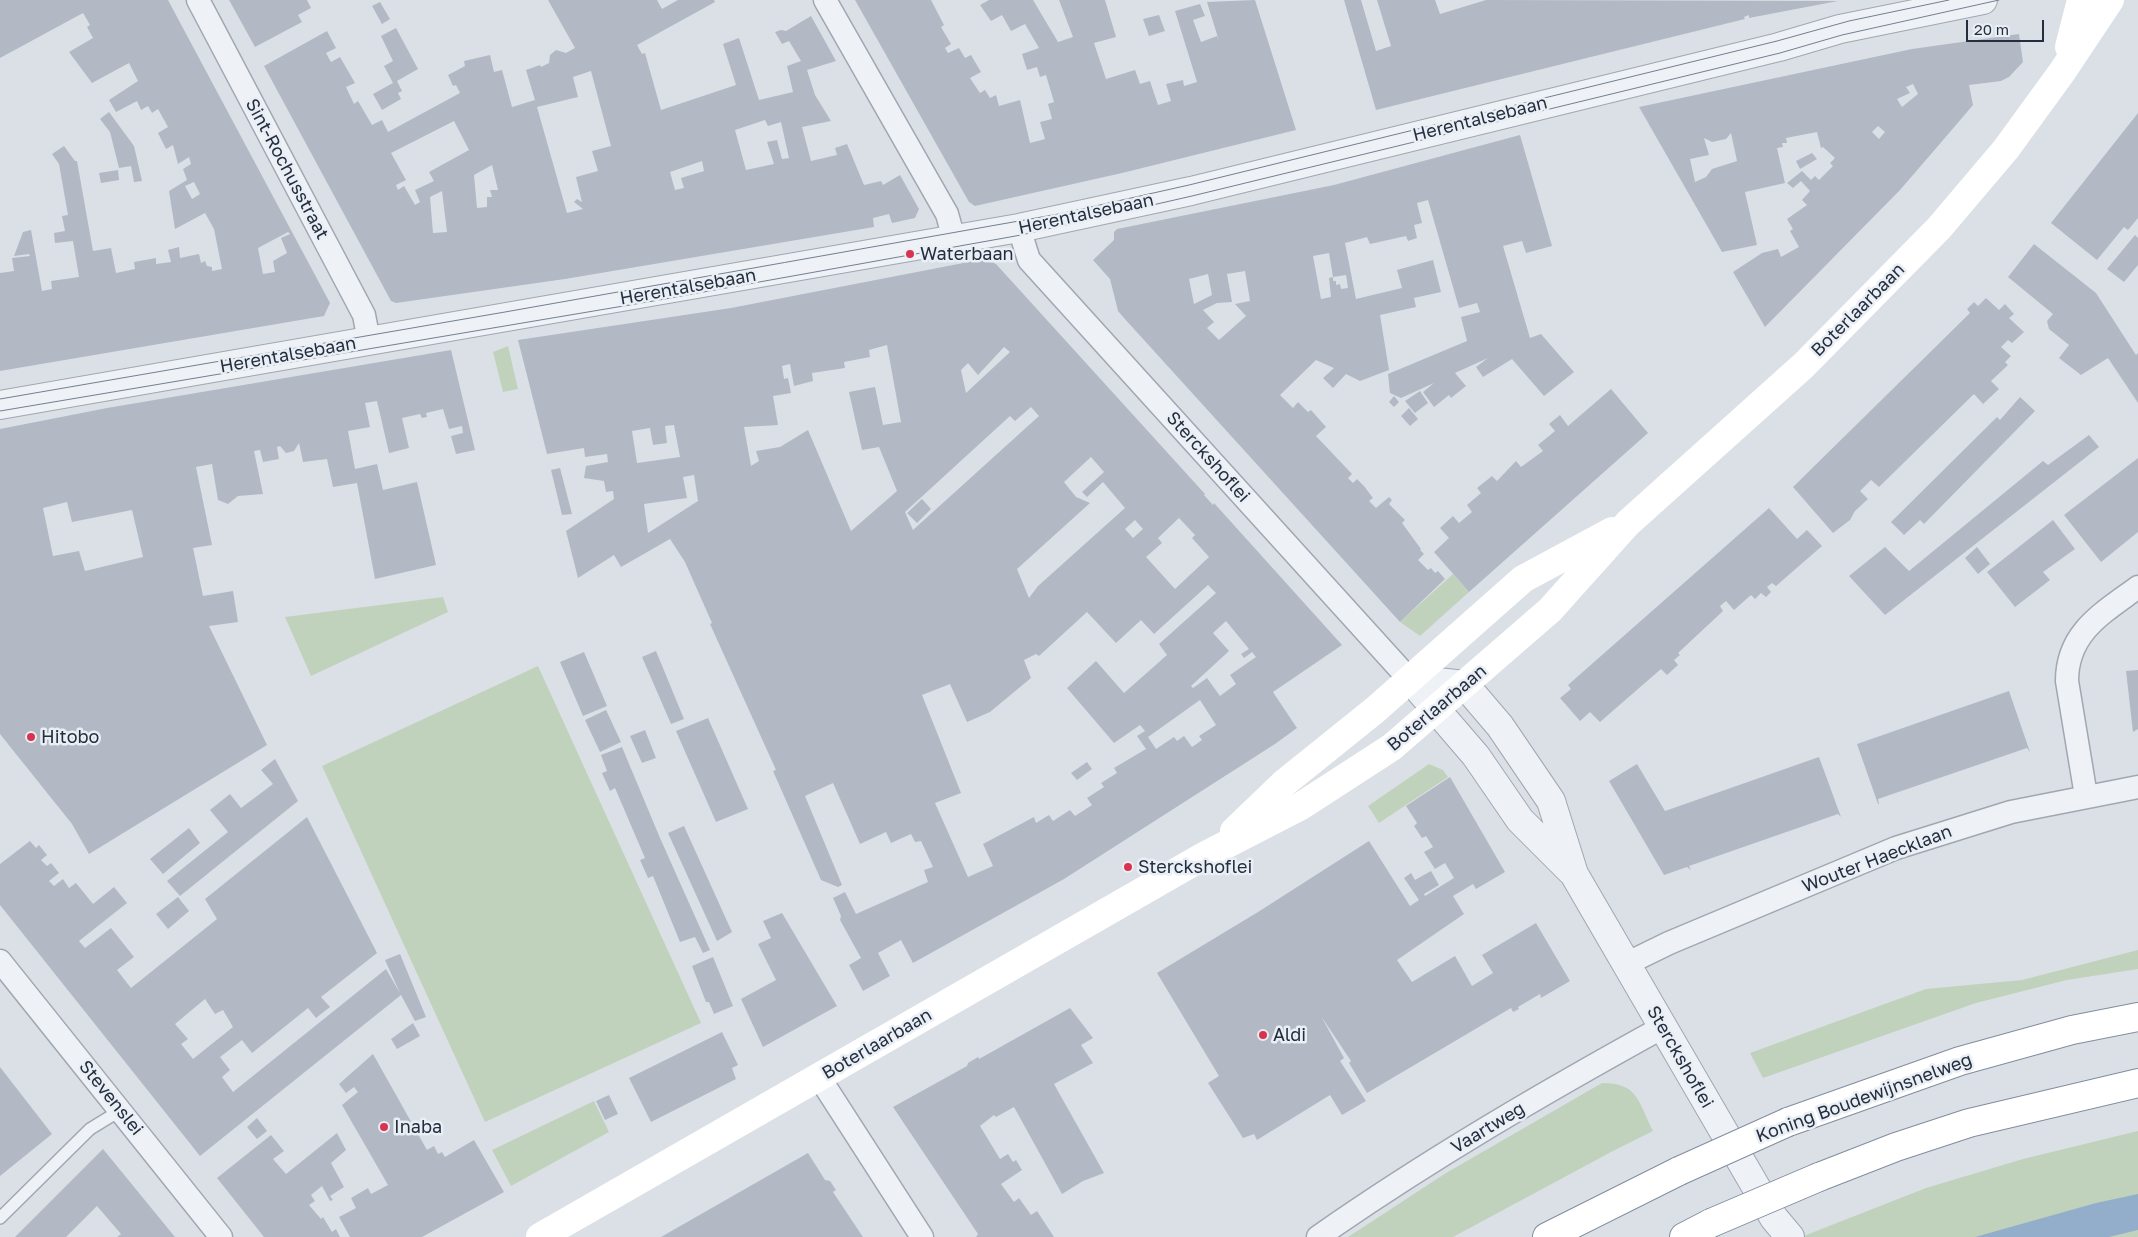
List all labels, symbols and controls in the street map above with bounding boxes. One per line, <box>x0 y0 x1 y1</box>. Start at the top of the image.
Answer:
scale bar <box>1968 10 2046 42</box>
text: 20 m <box>1974 20 2009 38</box>
street label: Herentalsebaan <box>1410 92 1550 146</box>
street label: Sint-Rochusstraat <box>241 95 333 243</box>
street label: Herentalsebaan <box>1016 189 1156 239</box>
place label: Waterbaan <box>920 243 1014 265</box>
marker: Waterbaan <box>904 248 916 260</box>
street label: Boterlaarbaan <box>1807 259 1909 361</box>
street label: Herentalsebaan <box>618 264 758 310</box>
street label: Herentalsebaan <box>218 332 358 378</box>
street label: Sterckshoflei <box>1162 407 1254 507</box>
street label: Boterlaarbaan <box>1383 660 1491 756</box>
place label: Hitobo <box>41 726 99 748</box>
marker: Hitobo <box>25 731 37 743</box>
street label: Wouter Haecklaan <box>1799 820 1955 898</box>
place label: Sterckshoflei <box>1138 856 1252 878</box>
marker: Sterckshoflei <box>1122 861 1134 873</box>
street label: Sterckshoflei <box>1642 1002 1718 1112</box>
street label: Boterlaarbaan <box>818 1004 936 1084</box>
place label: Aldi <box>1273 1024 1306 1046</box>
marker: Aldi <box>1257 1029 1269 1041</box>
street label: Koning Boudewijnsnelweg <box>1753 1049 1975 1147</box>
street label: Stevenslei <box>74 1056 148 1140</box>
street label: Vaartweg <box>1447 1098 1529 1158</box>
place label: Inaba <box>394 1116 442 1138</box>
marker: Inaba <box>378 1121 390 1133</box>

